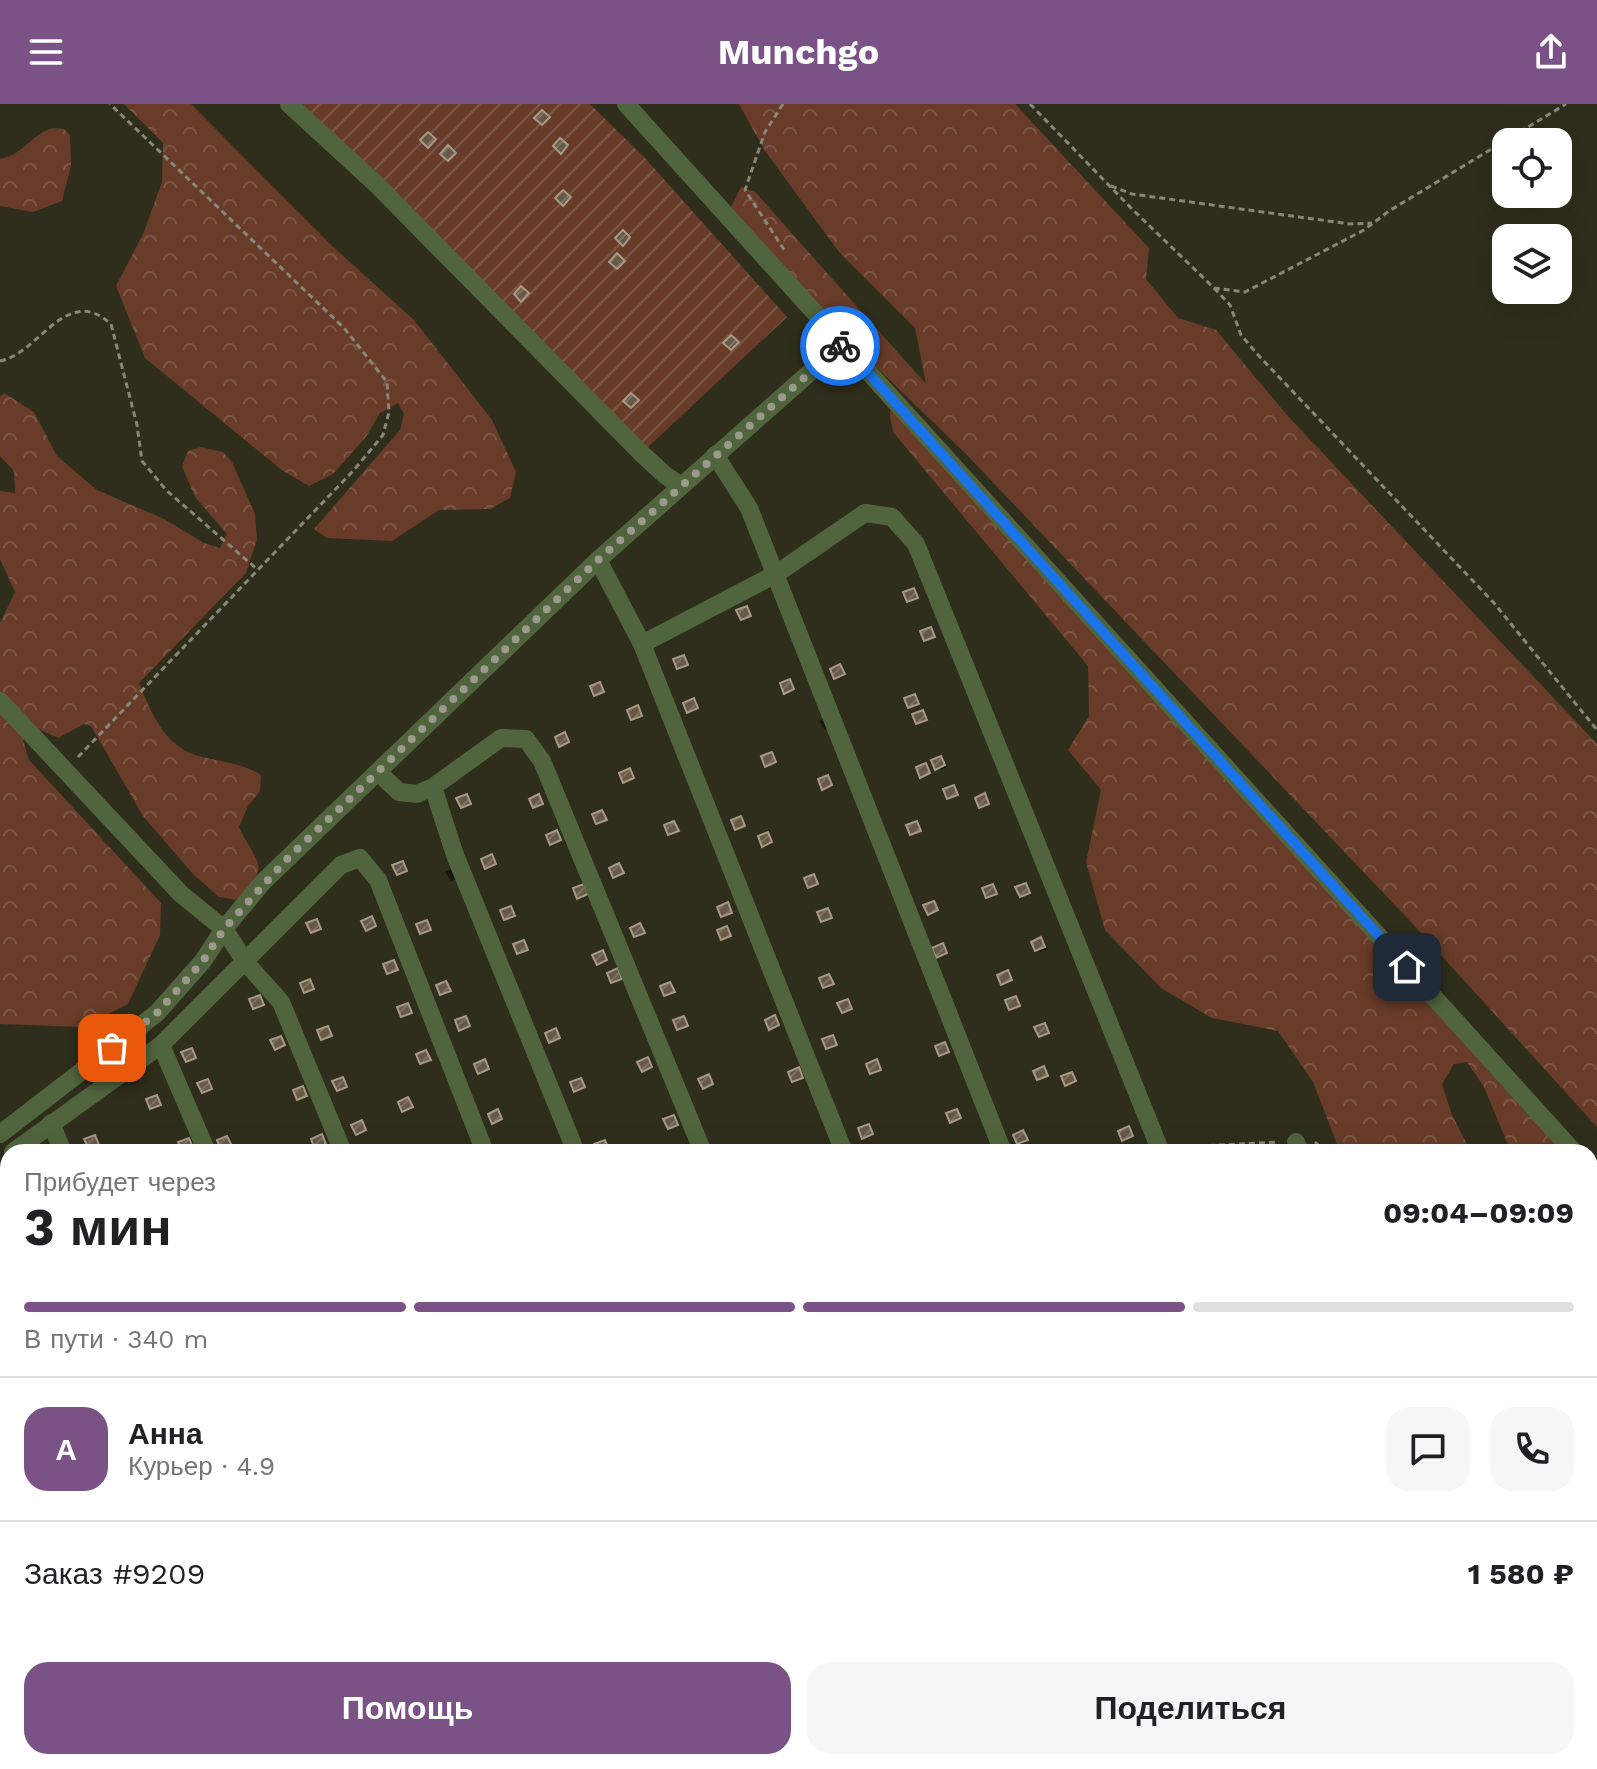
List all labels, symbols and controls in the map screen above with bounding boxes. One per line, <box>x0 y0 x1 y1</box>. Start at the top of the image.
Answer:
icon: menu <box>24 30 68 74</box>
icon: share <box>1529 30 1573 74</box>
text: Munchgo <box>718 31 879 73</box>
map controls <box>1492 128 1572 304</box>
button: locate <box>1492 128 1572 208</box>
button: layers <box>1492 224 1572 304</box>
courier <box>800 306 880 386</box>
icon: bike <box>818 324 862 368</box>
pin <box>1373 933 1441 1001</box>
icon: home <box>1385 945 1429 989</box>
pin <box>78 1014 146 1082</box>
icon: bag <box>90 1026 134 1070</box>
text: Прибудет через <box>24 1167 216 1197</box>
text: 09:04–09:09 <box>1383 1195 1574 1230</box>
text: 3 мин <box>24 1197 172 1258</box>
text: В пути · 340 m <box>24 1324 208 1354</box>
button: chat <box>1386 1407 1470 1491</box>
button: phone <box>1490 1407 1574 1491</box>
text: Анна <box>128 1416 203 1451</box>
text: А <box>55 1432 77 1467</box>
text: Курьер · 4.9 <box>128 1451 275 1481</box>
text: Заказ #9209 <box>24 1556 205 1591</box>
text: 1 580 ₽ <box>1468 1556 1574 1591</box>
button: Помощь <box>24 1662 791 1754</box>
button: Поделиться <box>807 1662 1574 1754</box>

